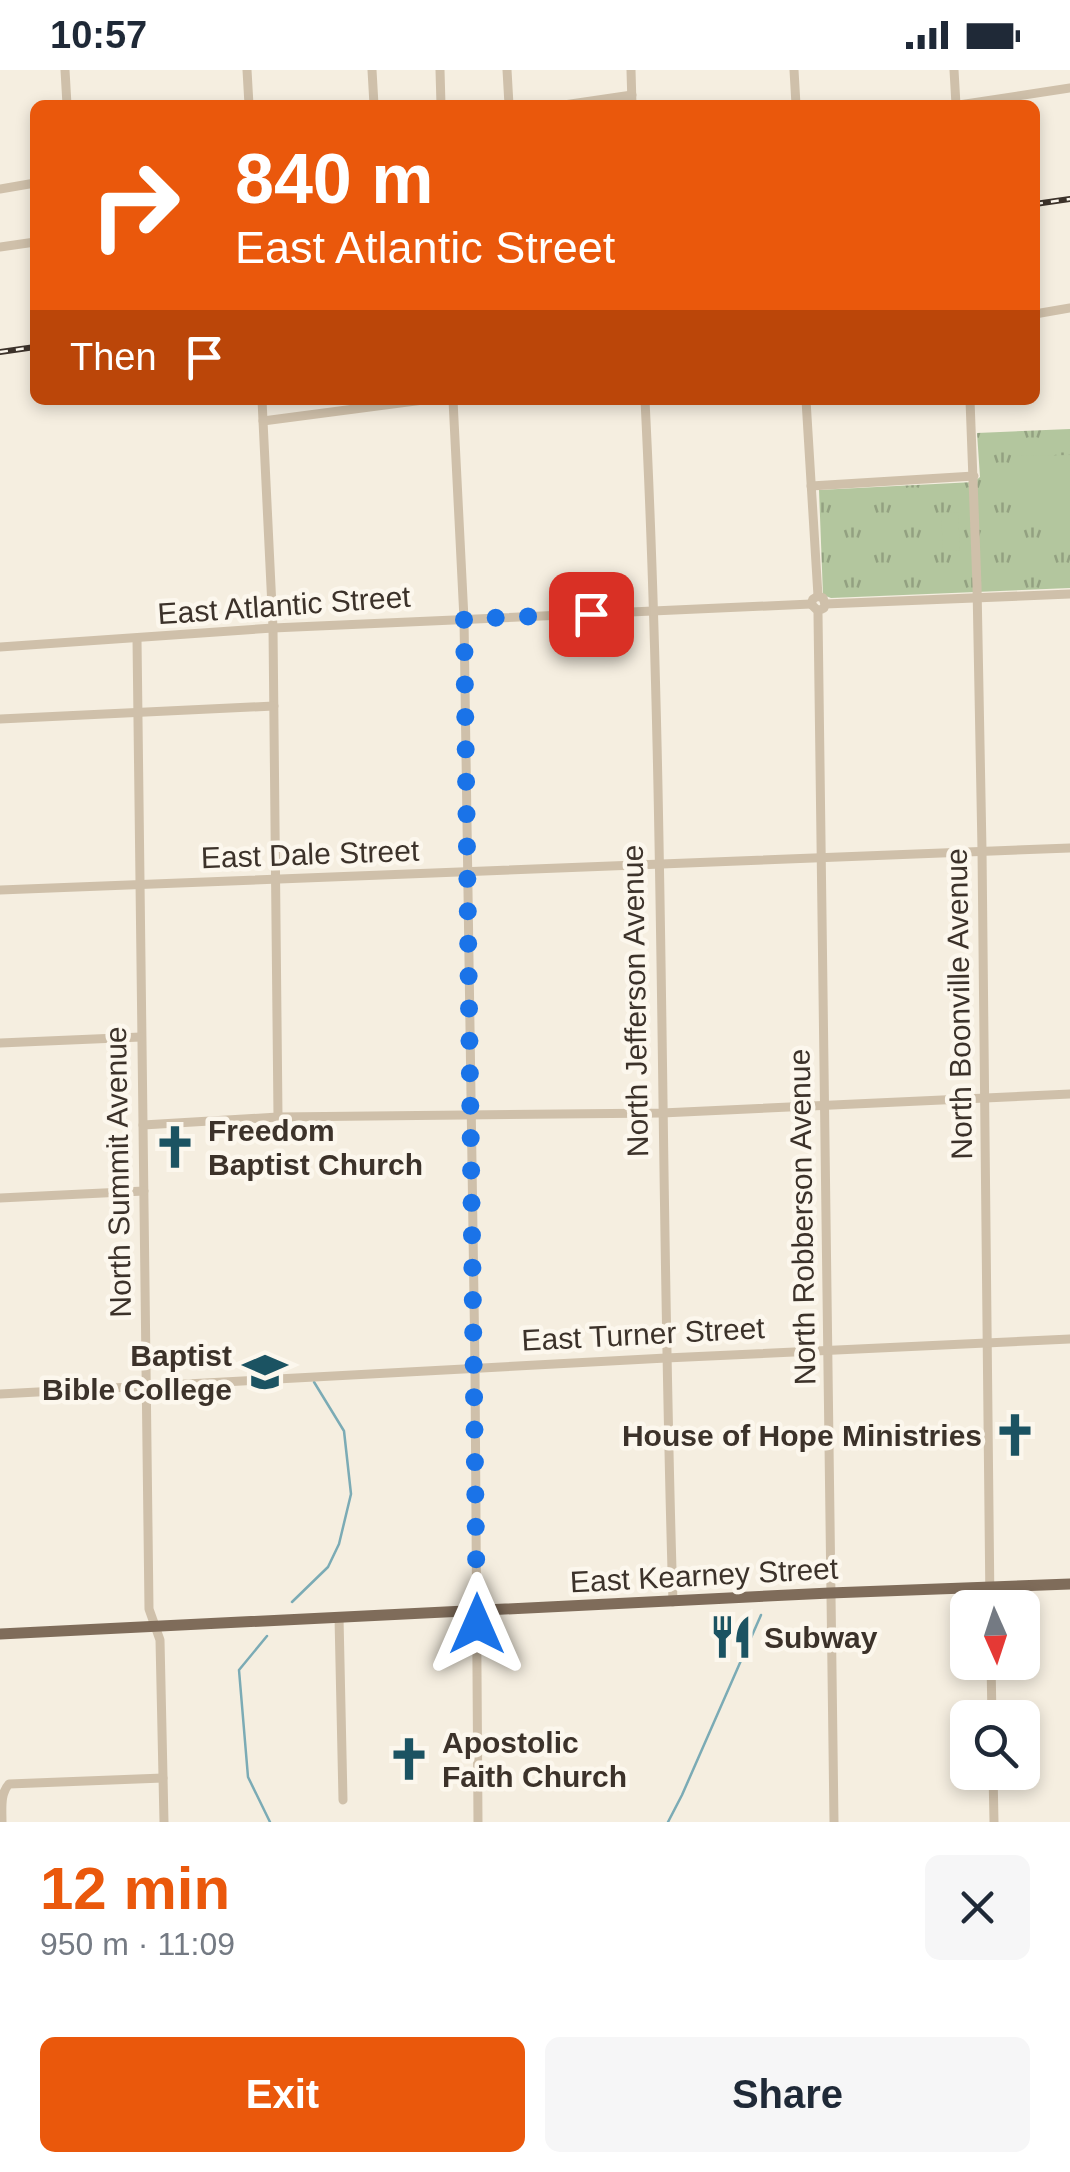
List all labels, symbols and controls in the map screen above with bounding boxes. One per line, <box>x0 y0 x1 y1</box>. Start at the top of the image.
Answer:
text: 10:57 <box>50 14 147 56</box>
icon: right <box>70 140 200 270</box>
text: 840 m <box>235 140 433 218</box>
text: East Atlantic Street <box>235 222 615 273</box>
icon: arrive <box>177 330 232 385</box>
text: Then <box>70 336 157 378</box>
pin <box>549 572 634 657</box>
street label: East Atlantic Street <box>156 580 412 630</box>
icon: arrive <box>564 587 619 642</box>
street label: East Dale Street <box>200 834 420 874</box>
street label: North Jefferson Avenue <box>616 845 654 1157</box>
street label: North Boonville Avenue <box>940 848 978 1160</box>
street label: North Summit Avenue <box>99 1026 137 1318</box>
street label: North Robberson Avenue <box>783 1049 821 1385</box>
place label: Freedom Baptist Church <box>208 1114 423 1181</box>
church icon: Freedom Baptist Church <box>151 1123 199 1171</box>
street label: East Turner Street <box>521 1311 766 1357</box>
place label: Baptist Bible College <box>42 1339 232 1406</box>
school or university icon: Baptist Bible College <box>241 1348 289 1396</box>
church icon: House of Hope Ministries <box>991 1411 1039 1459</box>
place label: House of Hope Ministries <box>622 1419 982 1452</box>
street label: East Kearney Street <box>569 1551 840 1599</box>
position arrow <box>425 1572 529 1676</box>
north arrow <box>950 1590 1040 1680</box>
map controls <box>950 1590 1040 1790</box>
restaurant icon: Subway <box>707 1613 755 1661</box>
place label: Subway <box>764 1621 878 1654</box>
button: search <box>950 1700 1040 1790</box>
place label: Apostolic Faith Church <box>442 1726 627 1793</box>
church icon: Apostolic Faith Church <box>385 1735 433 1783</box>
text: 12 min <box>40 1855 230 1922</box>
button: close <box>925 1855 1030 1960</box>
text: 950 m · 11:09 <box>40 1926 235 1962</box>
button: Exit <box>40 2037 525 2152</box>
button: Share <box>545 2037 1030 2152</box>

